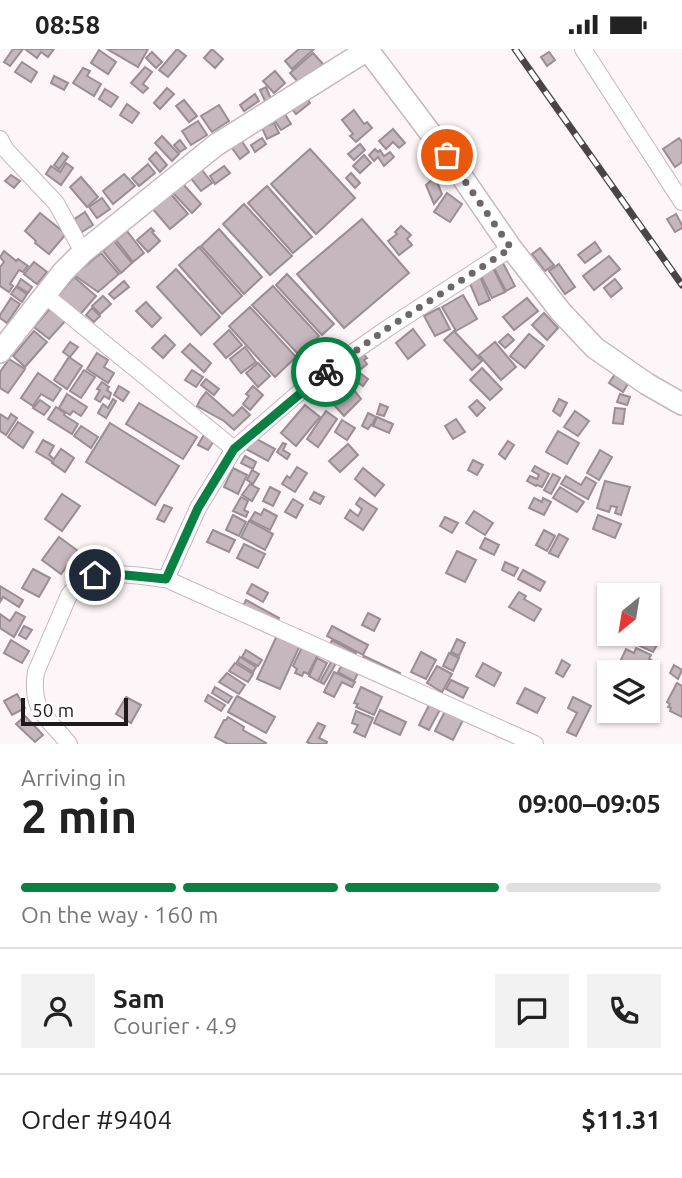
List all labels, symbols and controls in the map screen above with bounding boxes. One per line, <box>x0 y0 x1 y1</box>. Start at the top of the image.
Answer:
text: 08:58 <box>35 10 100 39</box>
pin <box>417 125 477 185</box>
icon: bag <box>428 136 466 174</box>
courier <box>291 337 361 407</box>
icon: bike <box>307 353 345 391</box>
pin <box>65 545 125 605</box>
icon: home <box>76 556 114 594</box>
north arrow <box>597 583 660 646</box>
map controls <box>597 583 660 723</box>
button: layers <box>597 660 660 723</box>
scale bar <box>21 695 128 727</box>
text: 50 m <box>32 699 74 721</box>
text: Arriving in <box>21 765 126 790</box>
text: 09:00–09:05 <box>518 789 661 818</box>
text: 2 min <box>21 790 137 842</box>
text: On the way · 160 m <box>21 902 218 927</box>
button: person <box>21 974 95 1048</box>
button: chat <box>495 974 569 1048</box>
button: phone <box>587 974 661 1048</box>
text: Sam <box>113 984 165 1013</box>
text: Courier · 4.9 <box>113 1013 237 1038</box>
text: Order #9404 <box>21 1105 172 1134</box>
text: $11.31 <box>581 1105 661 1134</box>

